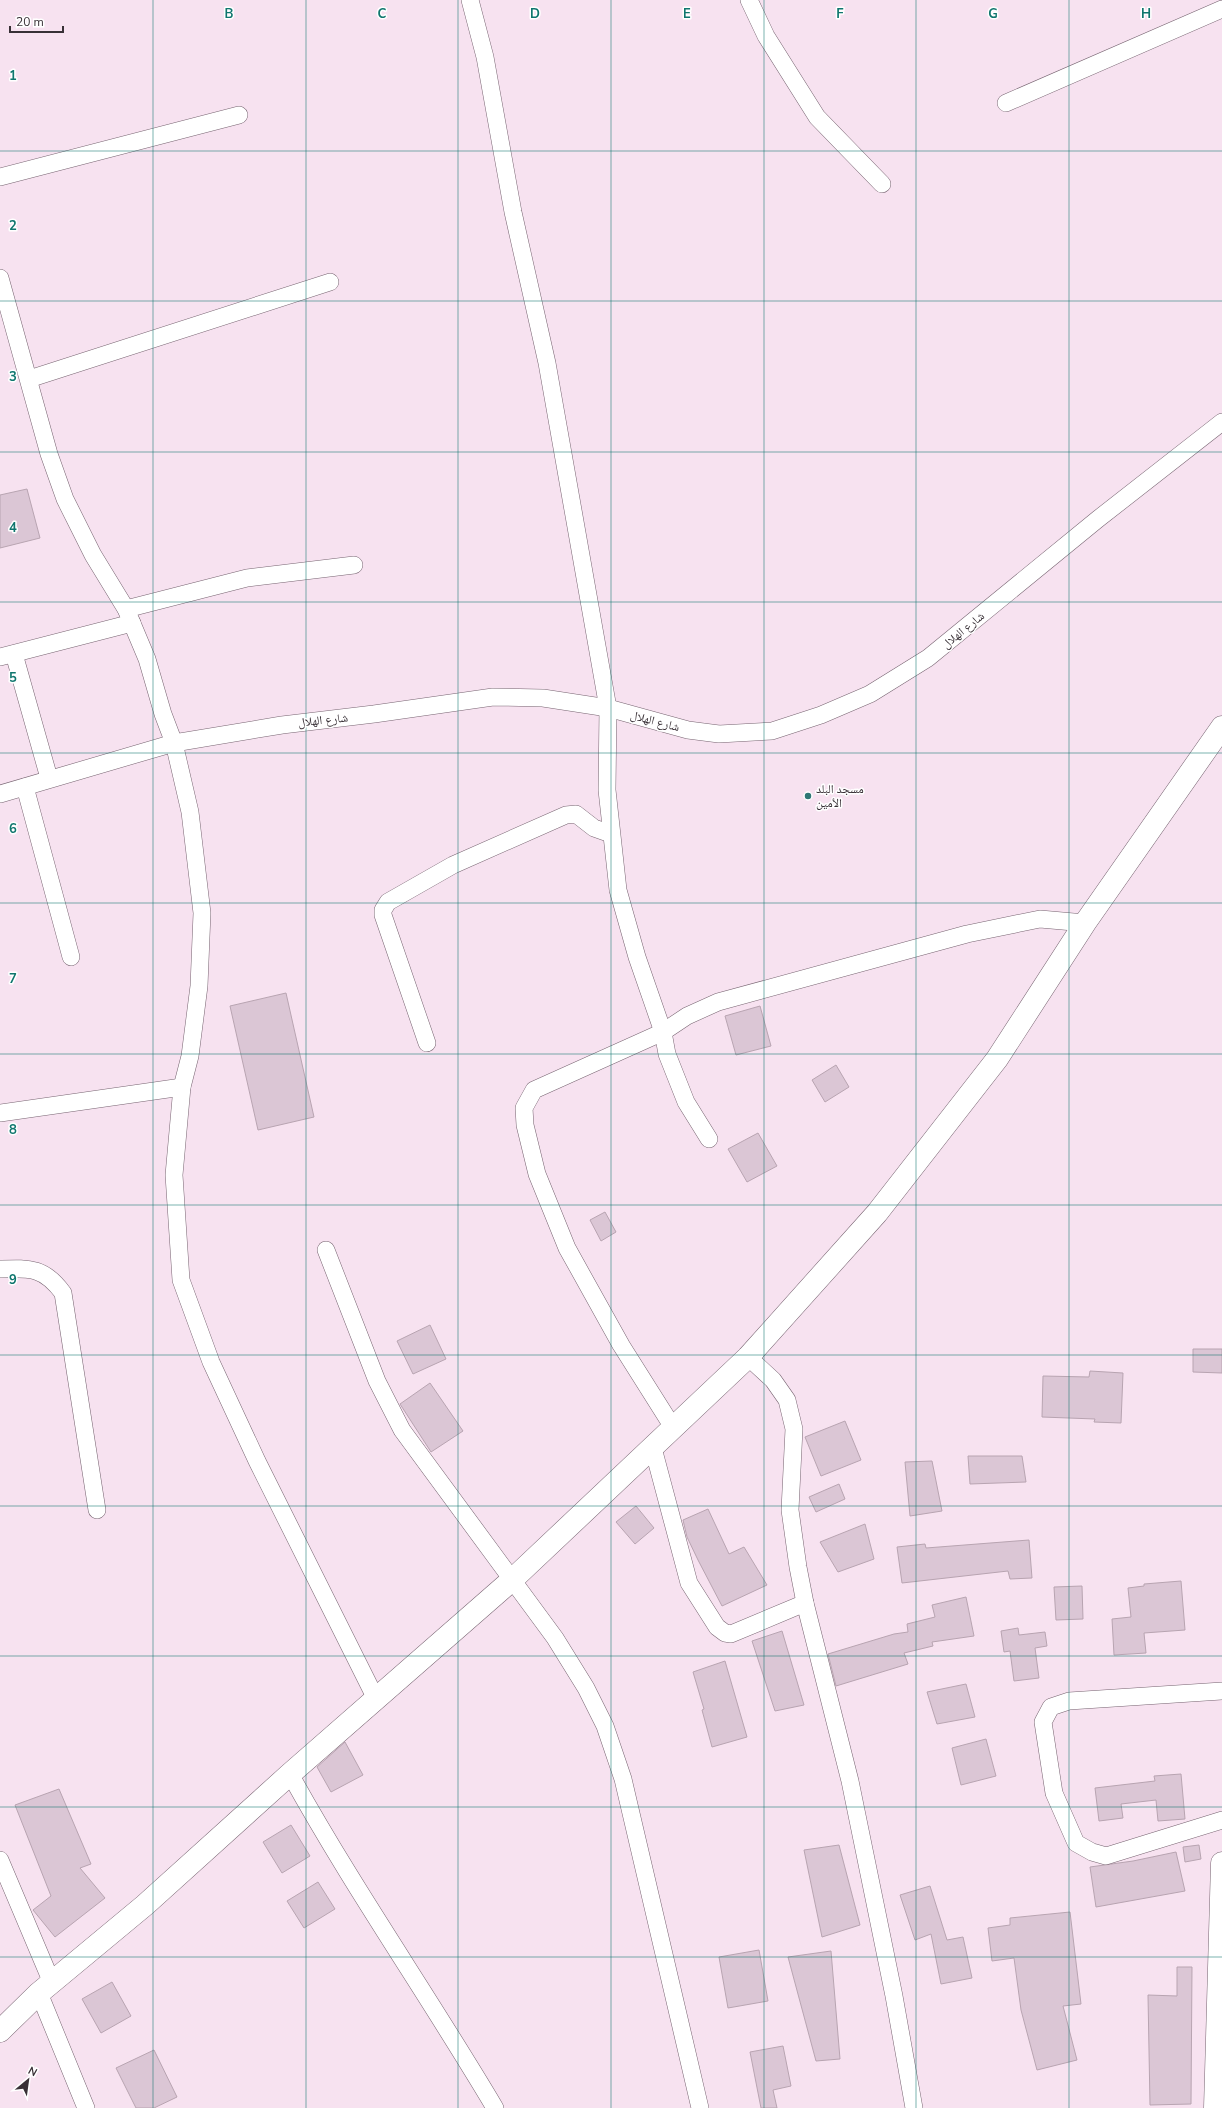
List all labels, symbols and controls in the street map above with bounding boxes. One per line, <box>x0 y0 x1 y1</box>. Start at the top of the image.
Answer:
text: B <box>225 5 234 23</box>
text: C <box>378 5 387 23</box>
text: D <box>530 5 540 23</box>
text: E <box>683 5 691 23</box>
text: F <box>836 5 844 23</box>
text: G <box>988 5 998 23</box>
text: H <box>1141 5 1151 23</box>
scale bar <box>10 8 63 34</box>
text: 20 m <box>16 14 44 30</box>
text: 1 <box>9 67 17 85</box>
text: 2 <box>9 217 17 235</box>
text: 3 <box>9 368 17 386</box>
text: 4 <box>9 519 17 537</box>
street label: شارع الهلال <box>938 608 988 652</box>
text: 5 <box>9 669 17 687</box>
street label: شارع الهلال <box>629 707 681 735</box>
street label: شارع الهلال <box>297 709 349 731</box>
place label: مسجد البلد الأمين <box>816 781 864 811</box>
marker: مسجد البلد الأمين <box>803 791 813 801</box>
text: 6 <box>9 820 17 838</box>
text: 7 <box>9 970 17 988</box>
text: 8 <box>9 1121 17 1139</box>
text: 9 <box>9 1271 17 1289</box>
north arrow <box>8 2060 48 2100</box>
text: N <box>25 2063 40 2080</box>

